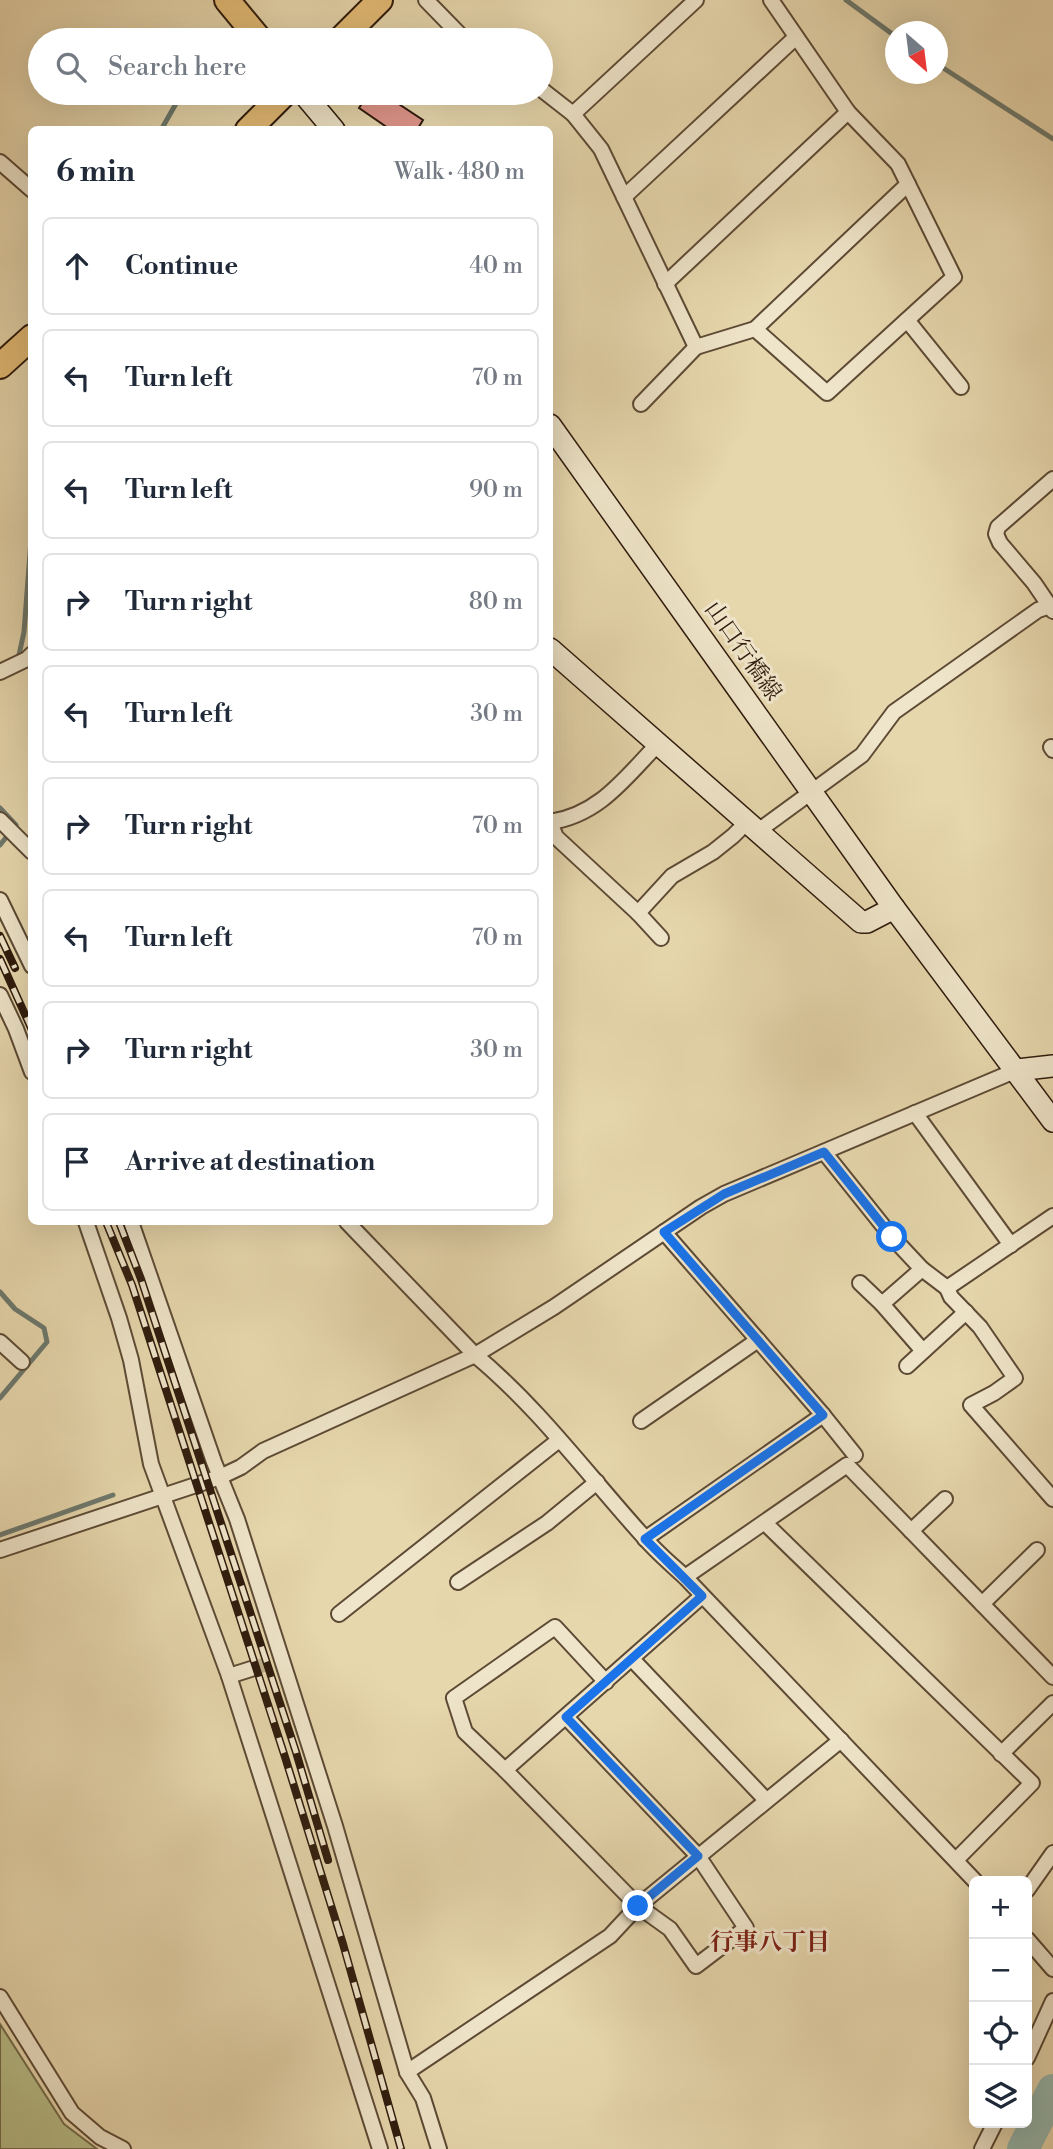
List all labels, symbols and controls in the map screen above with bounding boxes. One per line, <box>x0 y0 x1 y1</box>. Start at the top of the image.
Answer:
north arrow <box>885 21 948 84</box>
search box <box>28 28 553 105</box>
icon: search <box>52 48 90 86</box>
text: Search here <box>108 51 247 83</box>
text: 6 min <box>56 153 135 191</box>
text: Walk · 480 m <box>394 158 525 186</box>
icon: ahead <box>58 247 96 285</box>
text: Continue <box>125 250 238 282</box>
text: 40 m <box>469 252 523 280</box>
icon: left <box>58 359 96 397</box>
text: Turn left <box>125 362 233 394</box>
text: 70 m <box>472 364 523 392</box>
icon: left <box>58 471 96 509</box>
text: Turn left <box>125 474 233 506</box>
text: 90 m <box>469 476 523 504</box>
icon: right <box>58 583 96 621</box>
text: Turn right <box>125 586 253 618</box>
text: 80 m <box>469 588 523 616</box>
street label: 山口行橋線 <box>699 596 787 706</box>
icon: left <box>58 695 96 733</box>
text: Turn left <box>125 698 233 730</box>
text: 30 m <box>470 700 523 728</box>
icon: right <box>58 807 96 845</box>
text: Turn right <box>125 810 253 842</box>
text: 70 m <box>472 812 523 840</box>
icon: left <box>58 919 96 957</box>
text: Turn left <box>125 922 233 954</box>
text: 70 m <box>472 924 523 952</box>
icon: right <box>58 1031 96 1069</box>
text: Turn right <box>125 1034 253 1066</box>
text: 30 m <box>470 1036 523 1064</box>
icon: arrive <box>58 1143 96 1181</box>
text: Arrive at destination <box>125 1146 375 1178</box>
route start <box>876 1221 907 1252</box>
map controls <box>969 1876 1032 2128</box>
button: + <box>969 1876 1032 1939</box>
route end <box>622 1890 653 1921</box>
district label: 行事八丁目 <box>710 1928 830 1958</box>
button: − <box>969 1939 1032 2002</box>
button: locate <box>969 2002 1032 2065</box>
button: layers <box>969 2065 1032 2128</box>

